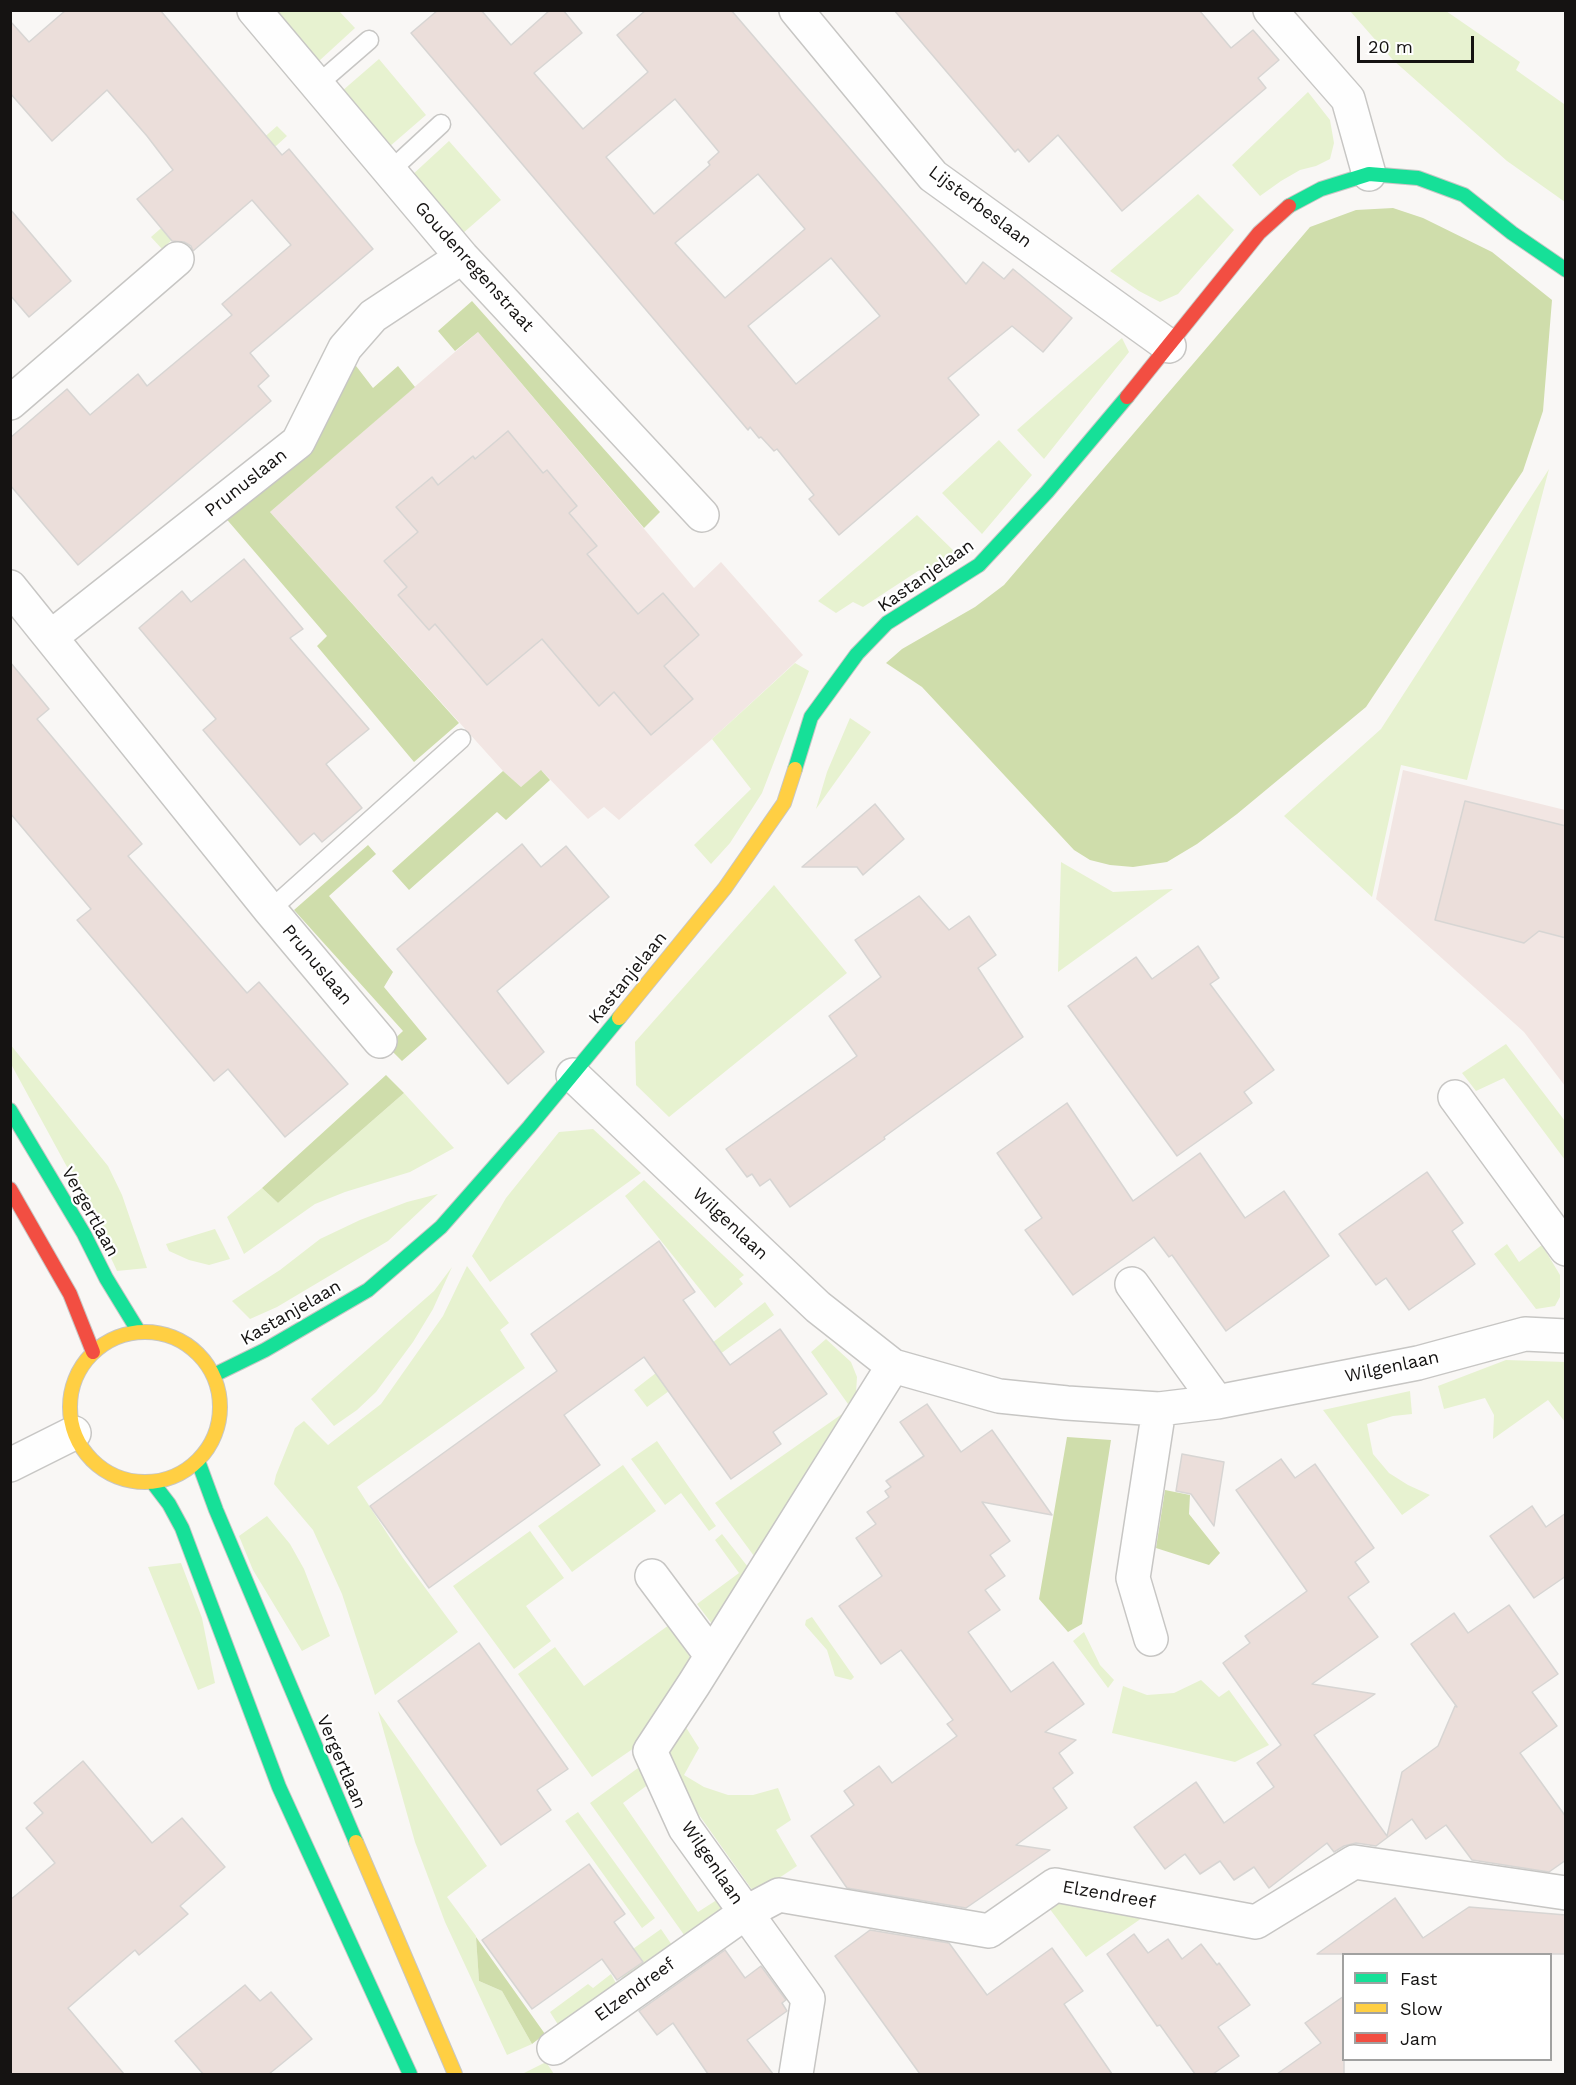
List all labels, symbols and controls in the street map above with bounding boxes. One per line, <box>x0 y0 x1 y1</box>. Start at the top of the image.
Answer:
scale bar <box>1360 24 1477 62</box>
text: 20 m <box>1368 36 1413 57</box>
street label: Lijsterbeslaan <box>924 161 1036 253</box>
street label: Goudenregenstraat <box>410 197 538 337</box>
street label: Prunuslaan <box>201 444 291 522</box>
street label: Kastanjelaan <box>874 535 978 617</box>
street label: Prunuslaan <box>277 920 357 1010</box>
street label: Kastanjelaan <box>584 928 672 1028</box>
street label: Vergertlaan <box>56 1163 124 1261</box>
street label: Wilgenlaan <box>688 1183 772 1265</box>
street label: Kastanjelaan <box>237 1276 345 1350</box>
street label: Wilgenlaan <box>1343 1346 1441 1388</box>
street label: Vergertlaan <box>312 1712 370 1812</box>
street label: Wilgenlaan <box>676 1817 748 1909</box>
street label: Elzendreef <box>1061 1876 1157 1914</box>
legend <box>1342 1953 1552 2061</box>
street label: Elzendreef <box>591 1954 679 2026</box>
text: Fast <box>1400 1968 1437 1989</box>
text: Slow <box>1400 1998 1443 2019</box>
text: Jam <box>1400 2028 1437 2049</box>

